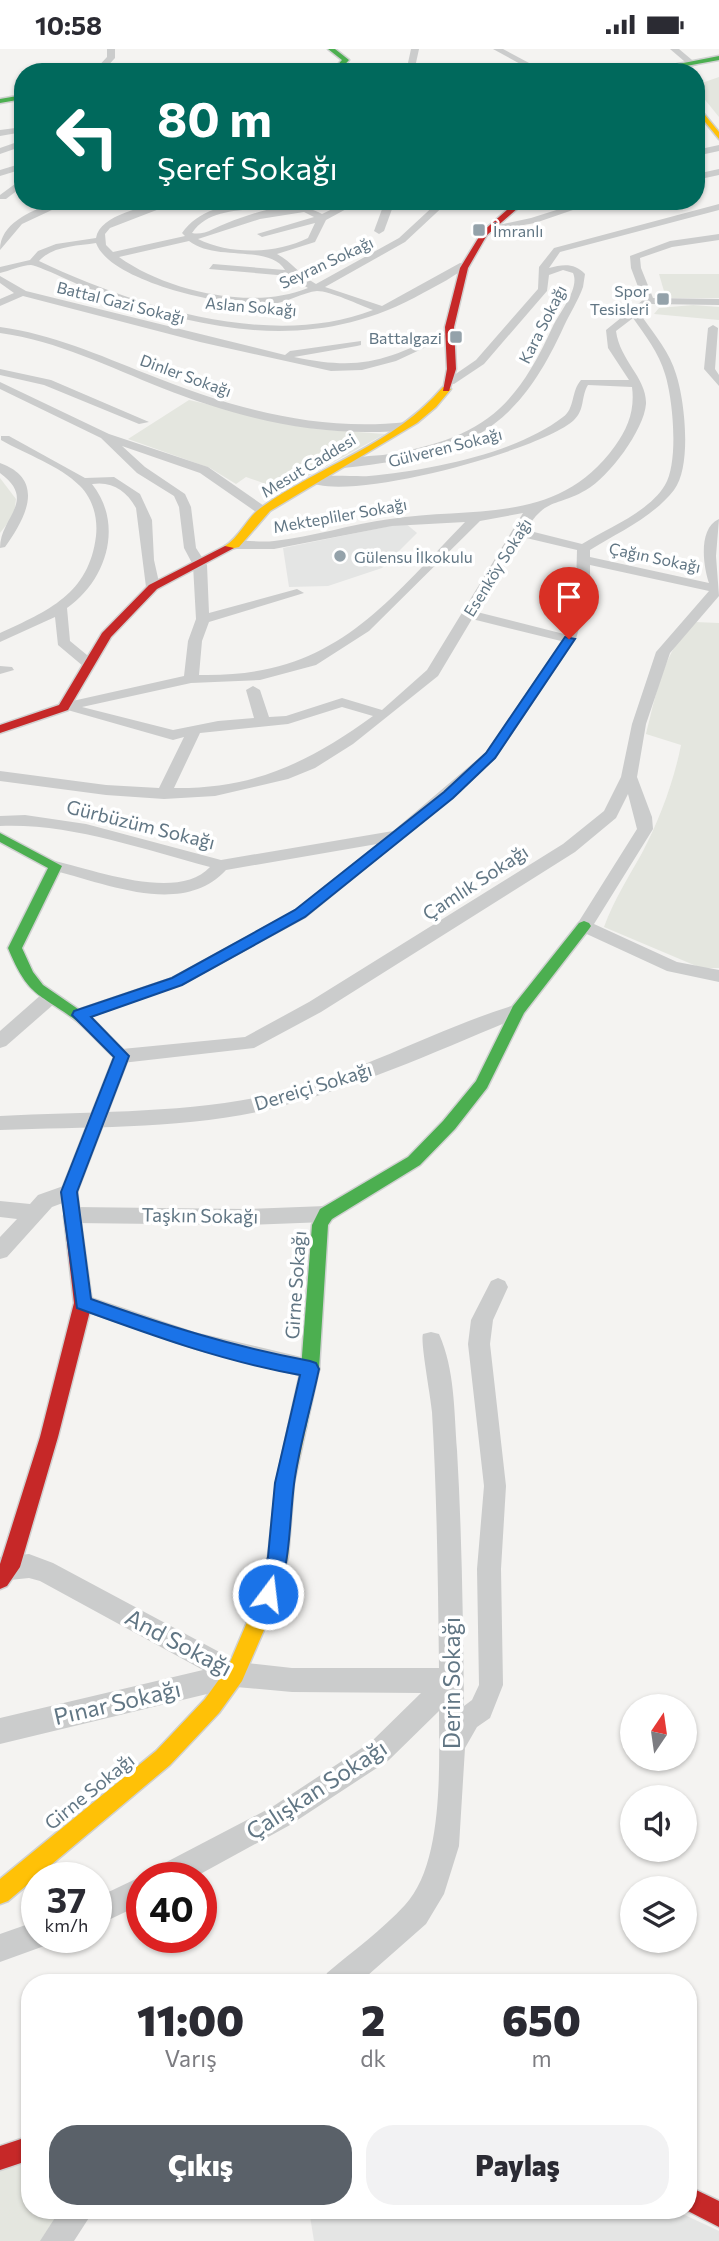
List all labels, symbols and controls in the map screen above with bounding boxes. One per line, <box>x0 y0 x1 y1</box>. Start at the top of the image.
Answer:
text: 10:58 <box>35 9 102 40</box>
text: 80 m <box>157 87 272 147</box>
icon: left <box>42 91 133 182</box>
text: Şeref Sokağı <box>157 147 338 187</box>
place label: İmranlı <box>493 221 543 240</box>
marker: İmranlı <box>471 222 487 238</box>
street label: Seyran Sokağı <box>276 232 376 292</box>
street label: Battal Gazi Sokağı <box>55 277 187 327</box>
place label: Spor Tesisleri <box>590 281 650 318</box>
street label: Kara Sokağı <box>514 282 570 366</box>
marker: Spor Tesisleri <box>655 291 671 307</box>
street label: Aslan Sokağı <box>204 293 298 319</box>
place label: Battalgazi <box>369 328 442 347</box>
marker: Battalgazi <box>448 329 464 345</box>
street label: Dinler Sokağı <box>138 350 234 400</box>
street label: Gülveren Sokağı <box>386 424 504 470</box>
street label: Mesut Caddesi <box>257 429 359 501</box>
street label: Mektepliler Sokağı <box>272 494 408 536</box>
street label: Esenköy Sokağı <box>459 514 535 620</box>
street label: Çağın Sokağı <box>607 538 703 576</box>
place label: Gülensu İlkokulu <box>354 547 473 566</box>
marker: Gülensu İlkokulu <box>332 548 348 564</box>
pin <box>539 567 599 639</box>
icon: arrive <box>550 578 588 616</box>
street label: Gürbüzüm Sokağı <box>64 794 218 854</box>
street label: Çamlık Sokağı <box>418 839 532 925</box>
street label: Dereiçi Sokağı <box>251 1057 375 1115</box>
street label: Taşkın Sokağı <box>141 1202 259 1228</box>
street label: Girne Sokağı <box>280 1230 310 1340</box>
position arrow <box>231 1557 305 1631</box>
street label: And Sokağı <box>121 1602 237 1682</box>
street label: Derin Sokağı <box>437 1617 465 1749</box>
street label: Pınar Sokağı <box>51 1674 183 1730</box>
north arrow <box>620 1694 696 1771</box>
map controls <box>620 1694 697 1953</box>
street label: Çalışkan Sokağı <box>240 1733 392 1845</box>
street label: Girne Sokağı <box>39 1748 139 1834</box>
button: sound <box>620 1785 697 1862</box>
speed limit sign: 40 <box>126 1862 217 1953</box>
button: layers <box>620 1876 697 1953</box>
text: 37 <box>47 1877 86 1920</box>
text: km/h <box>45 1914 88 1936</box>
text: 11:00 <box>137 1993 244 2045</box>
text: 2 <box>361 1993 385 2045</box>
text: 650 <box>502 1993 581 2045</box>
text: Varış <box>165 2044 217 2072</box>
text: dk <box>360 2044 386 2072</box>
text: m <box>531 2044 552 2072</box>
button: Çıkış <box>49 2125 352 2205</box>
button: Paylaş <box>366 2125 669 2205</box>

